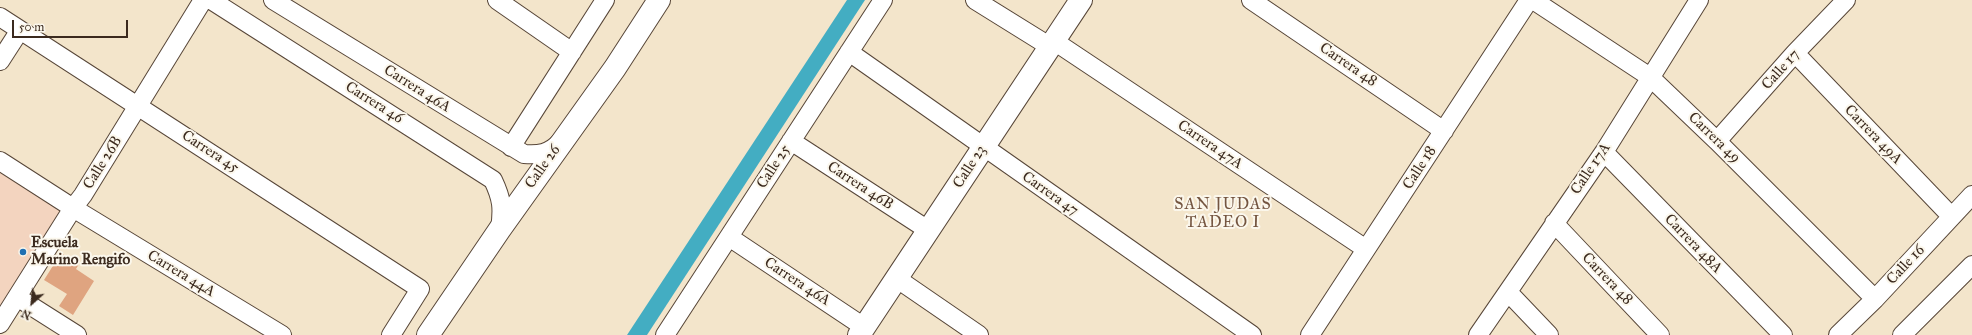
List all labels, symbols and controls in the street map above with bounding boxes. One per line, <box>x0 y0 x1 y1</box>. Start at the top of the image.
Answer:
scale bar <box>14 12 130 38</box>
text: 50 m <box>19 20 44 34</box>
street label: Carrera 48 <box>1316 39 1380 91</box>
street label: Calle 17 <box>1758 46 1804 94</box>
street label: Carrera 46A <box>380 61 454 117</box>
street label: Carrera 46 <box>342 78 406 128</box>
street label: Carrera 49A <box>1840 102 1906 168</box>
street label: Carrera 49 <box>1684 109 1744 167</box>
street label: Carrera 47A <box>1174 117 1246 173</box>
street label: Carrera 45 <box>178 127 242 177</box>
street label: Calle 26B <box>80 133 126 193</box>
street label: Calle 17A <box>1567 140 1615 198</box>
street label: Calle 26 <box>522 142 564 192</box>
street label: Calle 25 <box>753 142 795 192</box>
street label: Calle 23 <box>950 142 990 192</box>
street label: Calle 18 <box>1399 143 1441 193</box>
street label: Carrera 46B <box>824 158 896 214</box>
street label: Carrera 47 <box>1018 168 1082 220</box>
district label: SAN JUDAS TADEO I <box>1174 195 1272 233</box>
street label: Carrera 48A <box>1660 211 1726 277</box>
place label: Escuela Marino Rengifo <box>31 234 130 269</box>
street label: Calle 16 <box>1883 241 1929 289</box>
marker: Escuela Marino Rengifo <box>18 247 28 257</box>
street label: Carrera 44A <box>144 247 218 301</box>
street label: Carrera 48 <box>1578 249 1636 309</box>
street label: Carrera 46A <box>761 254 833 310</box>
north arrow <box>12 283 52 323</box>
text: N <box>19 306 33 322</box>

